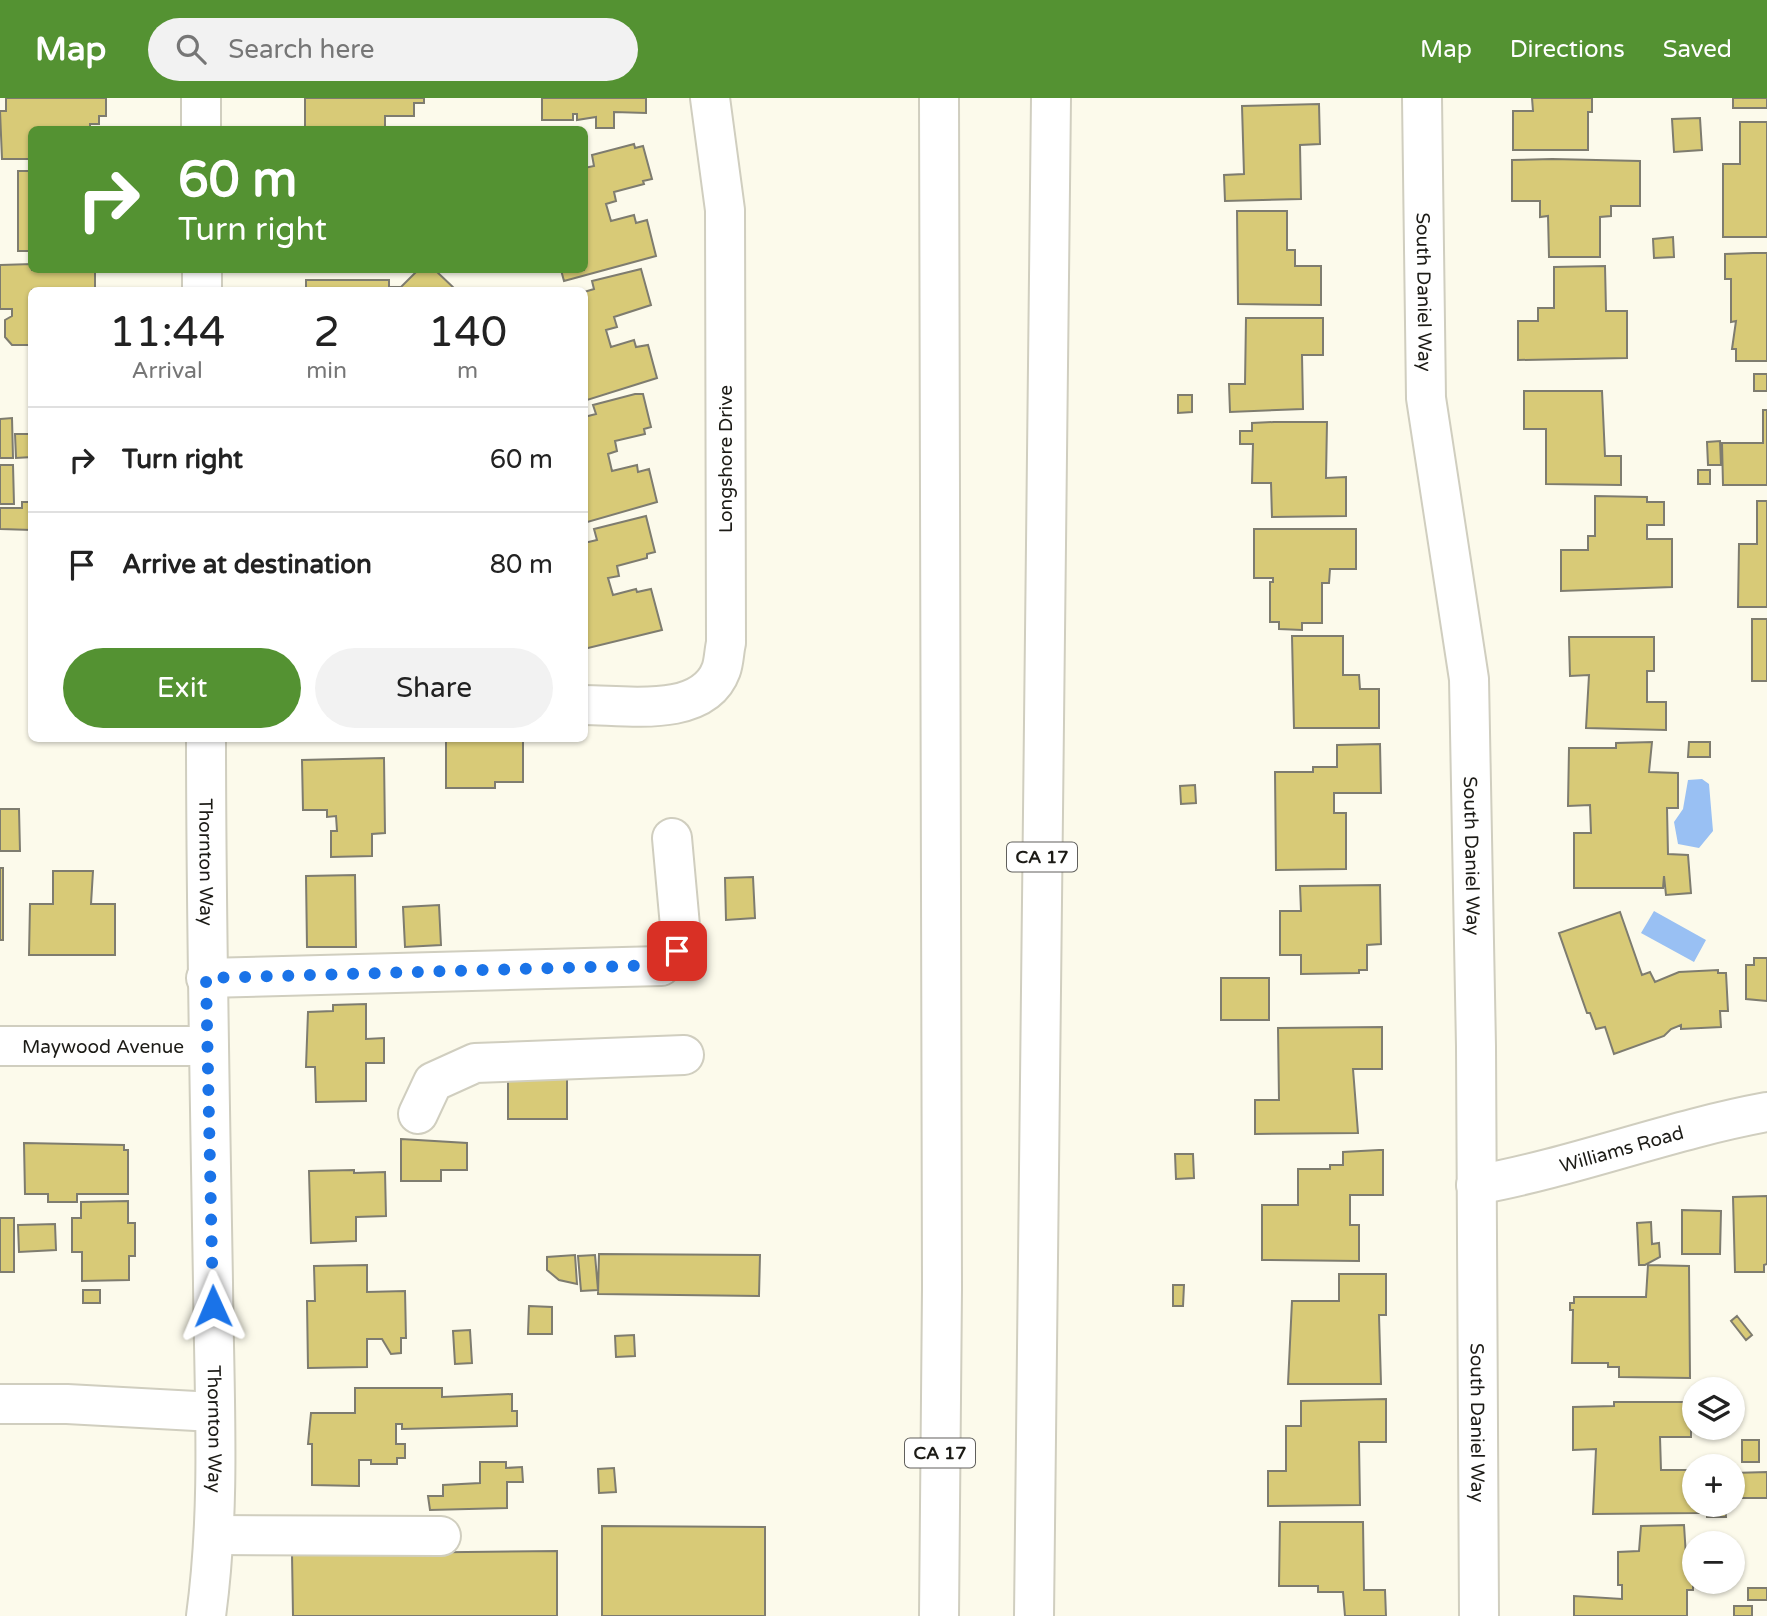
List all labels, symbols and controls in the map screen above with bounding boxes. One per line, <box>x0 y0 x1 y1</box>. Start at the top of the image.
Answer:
search box <box>148 18 638 81</box>
text: Map <box>35 30 106 69</box>
icon: search <box>172 30 210 68</box>
text: Search here <box>228 34 374 65</box>
text: Map <box>1420 35 1472 64</box>
text: Directions <box>1510 35 1625 64</box>
text: Saved <box>1663 35 1732 64</box>
text: 60 m <box>178 151 297 210</box>
icon: right <box>63 154 154 245</box>
text: Turn right <box>178 211 327 249</box>
street label: South Daniel Way <box>1412 212 1436 372</box>
text: 11:44 <box>109 307 225 358</box>
text: 2 <box>313 307 340 358</box>
text: 140 <box>428 307 507 358</box>
text: Arrival <box>132 357 203 385</box>
text: min <box>306 357 347 385</box>
text: m <box>457 357 478 385</box>
street label: Longshore Drive <box>715 385 737 533</box>
icon: right <box>63 441 101 479</box>
text: Turn right <box>122 444 243 475</box>
text: 60 m <box>490 444 553 475</box>
icon: arrive <box>63 546 101 584</box>
text: Arrive at destination <box>122 549 372 580</box>
text: 80 m <box>490 549 553 580</box>
button: Exit <box>63 648 301 728</box>
button: Share <box>315 648 553 728</box>
street label: South Daniel Way <box>1459 776 1484 936</box>
street label: Thornton Way <box>194 798 217 926</box>
road number: CA 17 <box>1007 842 1077 872</box>
pin <box>647 921 707 981</box>
icon: arrive <box>658 932 696 970</box>
street label: Maywood Avenue <box>22 1036 184 1058</box>
street label: Williams Road <box>1557 1122 1686 1177</box>
position arrow <box>176 1269 250 1343</box>
street label: South Daniel Way <box>1466 1343 1488 1502</box>
street label: Thornton Way <box>202 1365 226 1493</box>
map controls <box>1682 1377 1745 1594</box>
button: layers <box>1682 1377 1745 1440</box>
road number: CA 17 <box>905 1438 975 1468</box>
button: + <box>1682 1454 1745 1517</box>
button: − <box>1682 1531 1745 1594</box>

